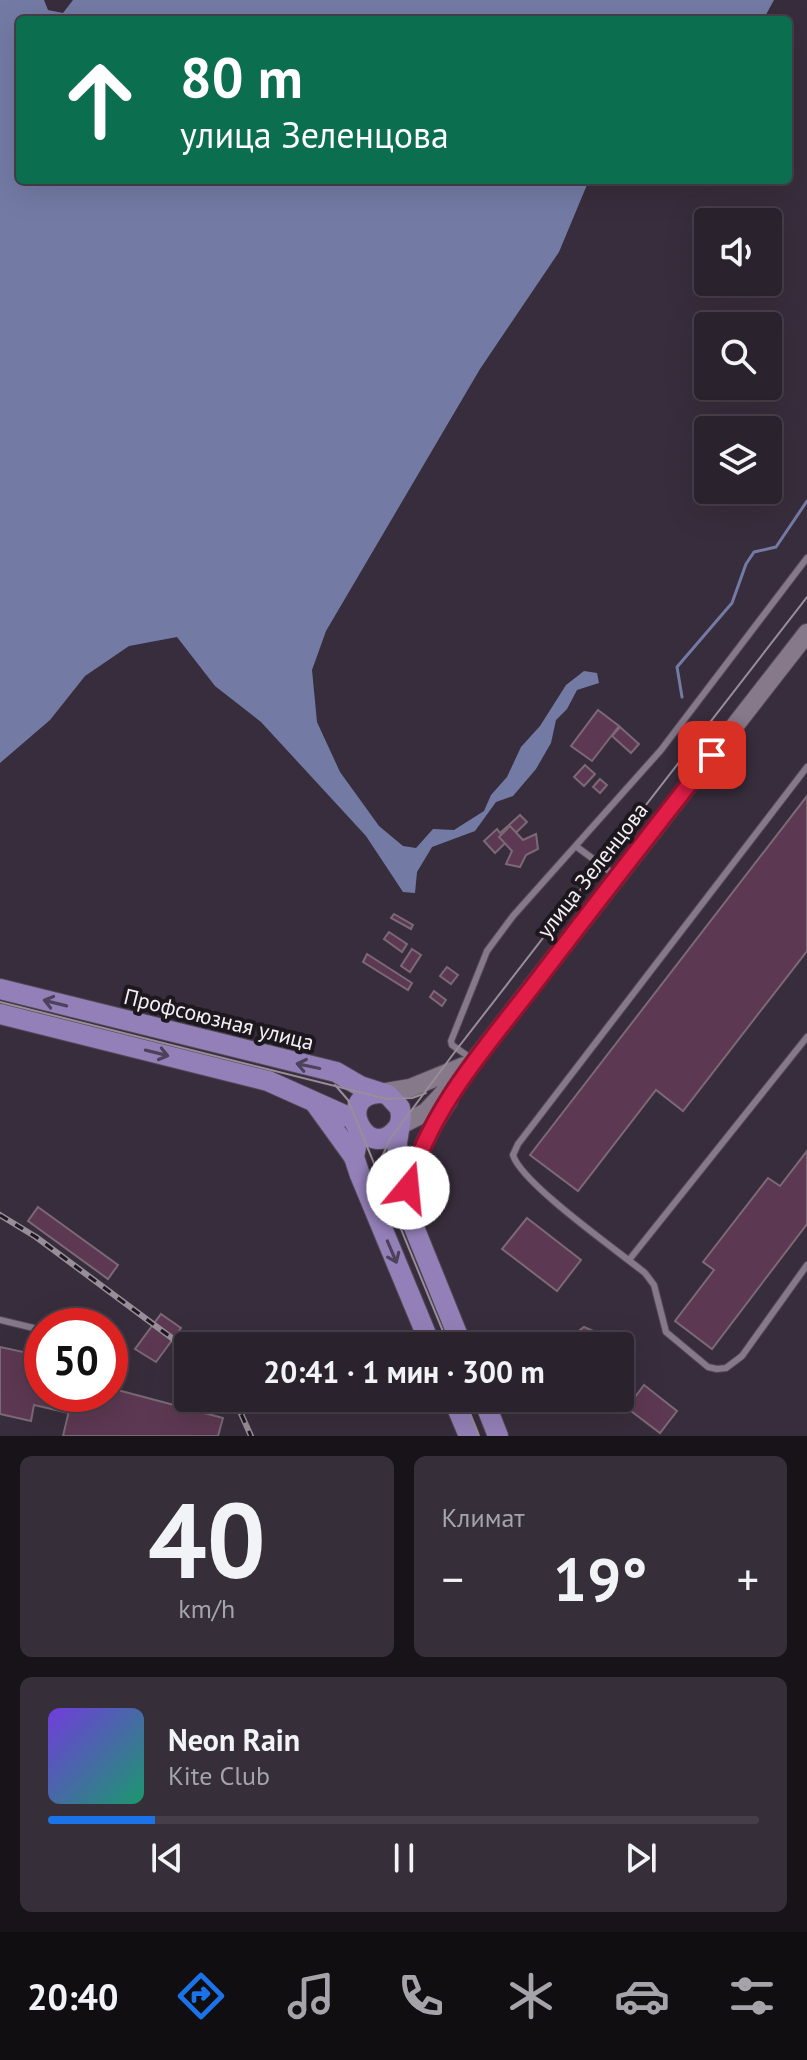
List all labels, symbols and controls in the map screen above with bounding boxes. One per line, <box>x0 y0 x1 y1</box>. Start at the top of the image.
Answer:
text: 80 m <box>180 41 303 113</box>
icon: ahead <box>48 48 152 152</box>
text: улица Зеленцова <box>180 111 449 158</box>
map controls <box>694 208 782 504</box>
button: sound <box>694 208 782 296</box>
button: search <box>694 312 782 400</box>
button: layers <box>694 416 782 504</box>
pin <box>678 721 746 789</box>
icon: arrive <box>690 733 734 777</box>
street label: улица Зеленцова <box>530 797 654 943</box>
street label: Профсоюзная улица <box>121 982 317 1056</box>
one-way arrow <box>43 995 69 1010</box>
one-way arrow <box>144 1047 170 1062</box>
one-way arrow <box>295 1058 321 1073</box>
position arrow <box>366 1146 450 1230</box>
one-way arrow <box>385 1239 400 1264</box>
speed limit sign: 50 <box>24 1308 128 1412</box>
text: 20:41 · 1 мин · 300 m <box>263 1352 545 1391</box>
text: 40 <box>148 1472 266 1607</box>
text: Климат <box>442 1501 525 1534</box>
text: 19° <box>553 1540 647 1618</box>
text: − <box>442 1550 464 1607</box>
text: + <box>737 1550 759 1607</box>
text: km/h <box>178 1592 235 1625</box>
text: Neon Rain <box>168 1720 300 1759</box>
text: Kite Club <box>168 1759 270 1792</box>
icon: previous <box>145 1836 189 1880</box>
icon: pause <box>382 1836 426 1880</box>
icon: next <box>619 1836 663 1880</box>
icon: directions <box>173 1968 229 2024</box>
icon: music <box>283 1968 339 2024</box>
icon: phone <box>393 1968 449 2024</box>
icon: climate <box>503 1968 559 2024</box>
icon: car <box>614 1968 670 2024</box>
icon: filters <box>724 1968 780 2024</box>
text: 20:40 <box>27 1973 118 2020</box>

